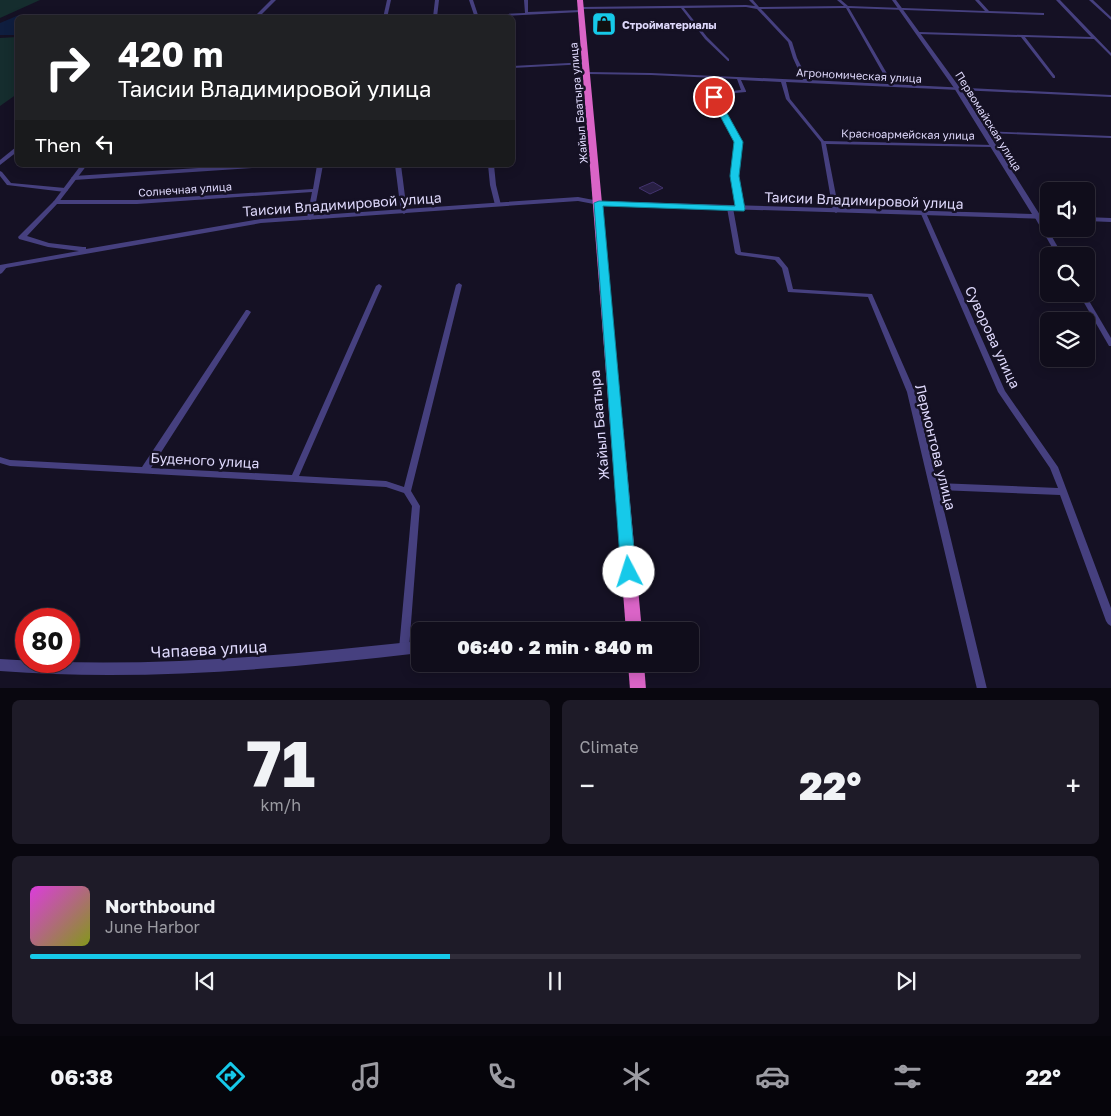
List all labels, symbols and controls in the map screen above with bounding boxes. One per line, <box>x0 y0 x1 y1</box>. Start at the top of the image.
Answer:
shop icon: Стройматериалы <box>591 11 617 37</box>
place label: Стройматериалы <box>622 18 717 31</box>
text: 420 m <box>118 33 223 75</box>
icon: right <box>35 35 100 100</box>
street label: Жайыл Баатыра улица <box>566 42 590 164</box>
street label: Агрономическая улица <box>796 65 922 85</box>
street label: Первомайская улица <box>953 69 1025 173</box>
text: Таисии Владимировой улица <box>118 75 431 102</box>
pin <box>693 76 735 118</box>
icon: arrive <box>700 83 728 111</box>
street label: Красноармейская улица <box>841 126 975 142</box>
icon: left <box>91 130 119 158</box>
text: Then <box>35 133 81 156</box>
street label: Солнечная улица <box>138 179 232 199</box>
map controls <box>1040 182 1095 367</box>
button: sound <box>1040 182 1095 237</box>
street label: Таисии Владимировой улица <box>764 188 964 212</box>
street label: Таисии Владимировой улица <box>242 189 442 219</box>
button: search <box>1040 247 1095 302</box>
street label: Суворова улица <box>962 283 1024 391</box>
button: layers <box>1040 312 1095 367</box>
street label: Жайыл Баатыра <box>586 369 612 481</box>
street label: Лермонтова улица <box>912 382 960 512</box>
street label: Буденого улица <box>150 449 260 471</box>
position arrow <box>602 545 654 597</box>
speed limit sign: 80 <box>15 608 80 673</box>
text: 06:40 · 2 min · 840 m <box>457 635 653 658</box>
street label: Чапаева улица <box>150 636 268 662</box>
text: 71 <box>246 723 315 801</box>
text: Climate <box>580 737 639 757</box>
text: 22° <box>799 763 861 808</box>
text: − <box>580 769 595 802</box>
text: + <box>1066 769 1081 802</box>
text: km/h <box>260 795 301 815</box>
text: Northbound <box>105 894 215 917</box>
text: June Harbor <box>105 917 200 937</box>
icon: previous <box>191 967 219 995</box>
icon: pause <box>541 967 569 995</box>
icon: next <box>892 967 920 995</box>
icon: directions <box>213 1059 248 1094</box>
icon: music <box>349 1059 384 1094</box>
icon: phone <box>484 1059 519 1094</box>
icon: climate <box>619 1059 654 1094</box>
icon: car <box>755 1059 790 1094</box>
icon: filters <box>890 1059 925 1094</box>
text: 06:38 <box>50 1063 113 1090</box>
text: 22° <box>1025 1063 1061 1090</box>

